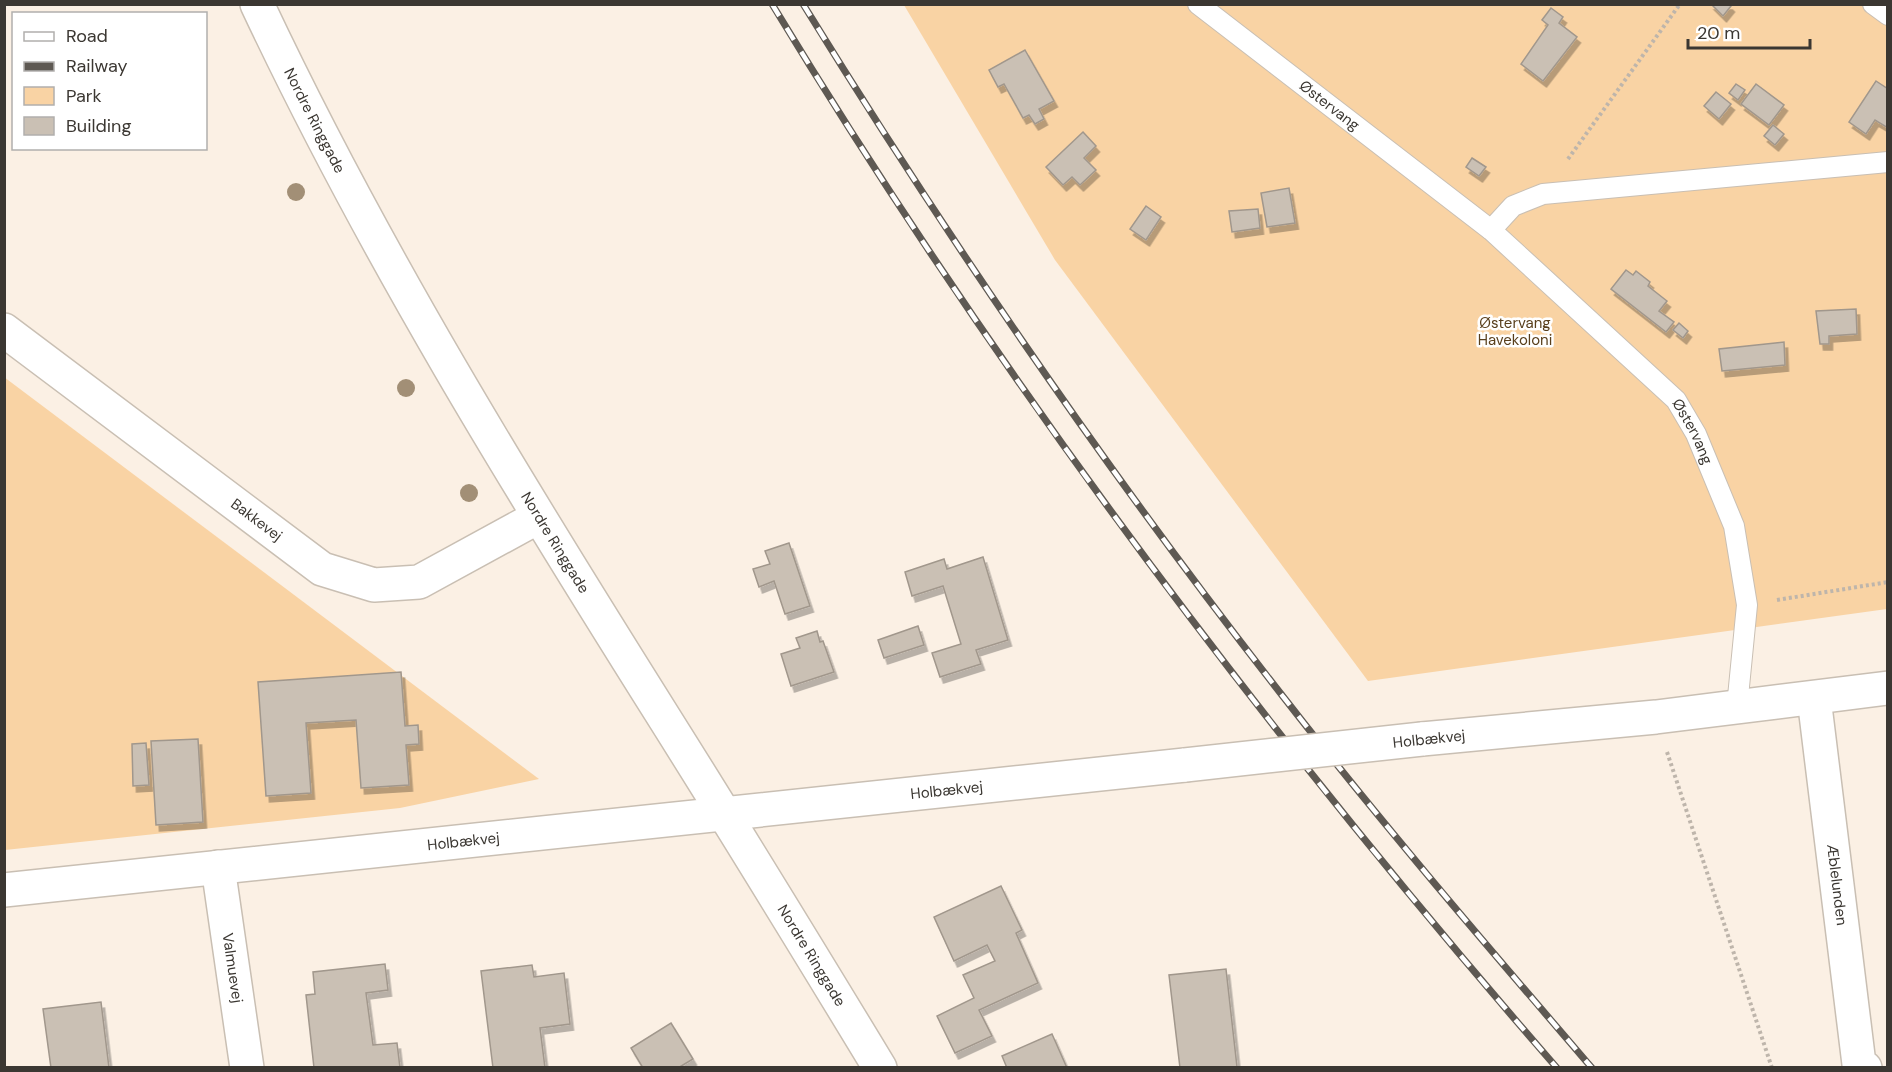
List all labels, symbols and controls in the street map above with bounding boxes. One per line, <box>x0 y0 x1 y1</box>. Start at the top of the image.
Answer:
legend <box>12 12 207 150</box>
scale bar <box>1688 12 1810 50</box>
text: 20 m <box>1697 21 1740 45</box>
text: Road <box>66 24 108 48</box>
text: Railway <box>66 54 128 78</box>
street label: Nordre Ringgade <box>279 65 350 177</box>
street label: Østervang <box>1295 76 1364 135</box>
text: Park <box>66 84 102 108</box>
text: Building <box>66 114 131 138</box>
park label: Østervang Havekoloni <box>1478 313 1552 350</box>
street label: Østervang <box>1667 395 1717 467</box>
street label: Nordre Ringgade <box>516 488 594 597</box>
street label: Bakkevej <box>227 494 287 546</box>
street label: Holbækvej <box>1392 725 1466 753</box>
street label: Holbækvej <box>909 776 984 804</box>
street label: Holbækvej <box>426 828 501 855</box>
street label: Æblelunden <box>1822 843 1852 927</box>
street label: Nordre Ringgade <box>773 901 850 1010</box>
street label: Valmuevej <box>218 932 248 1004</box>

